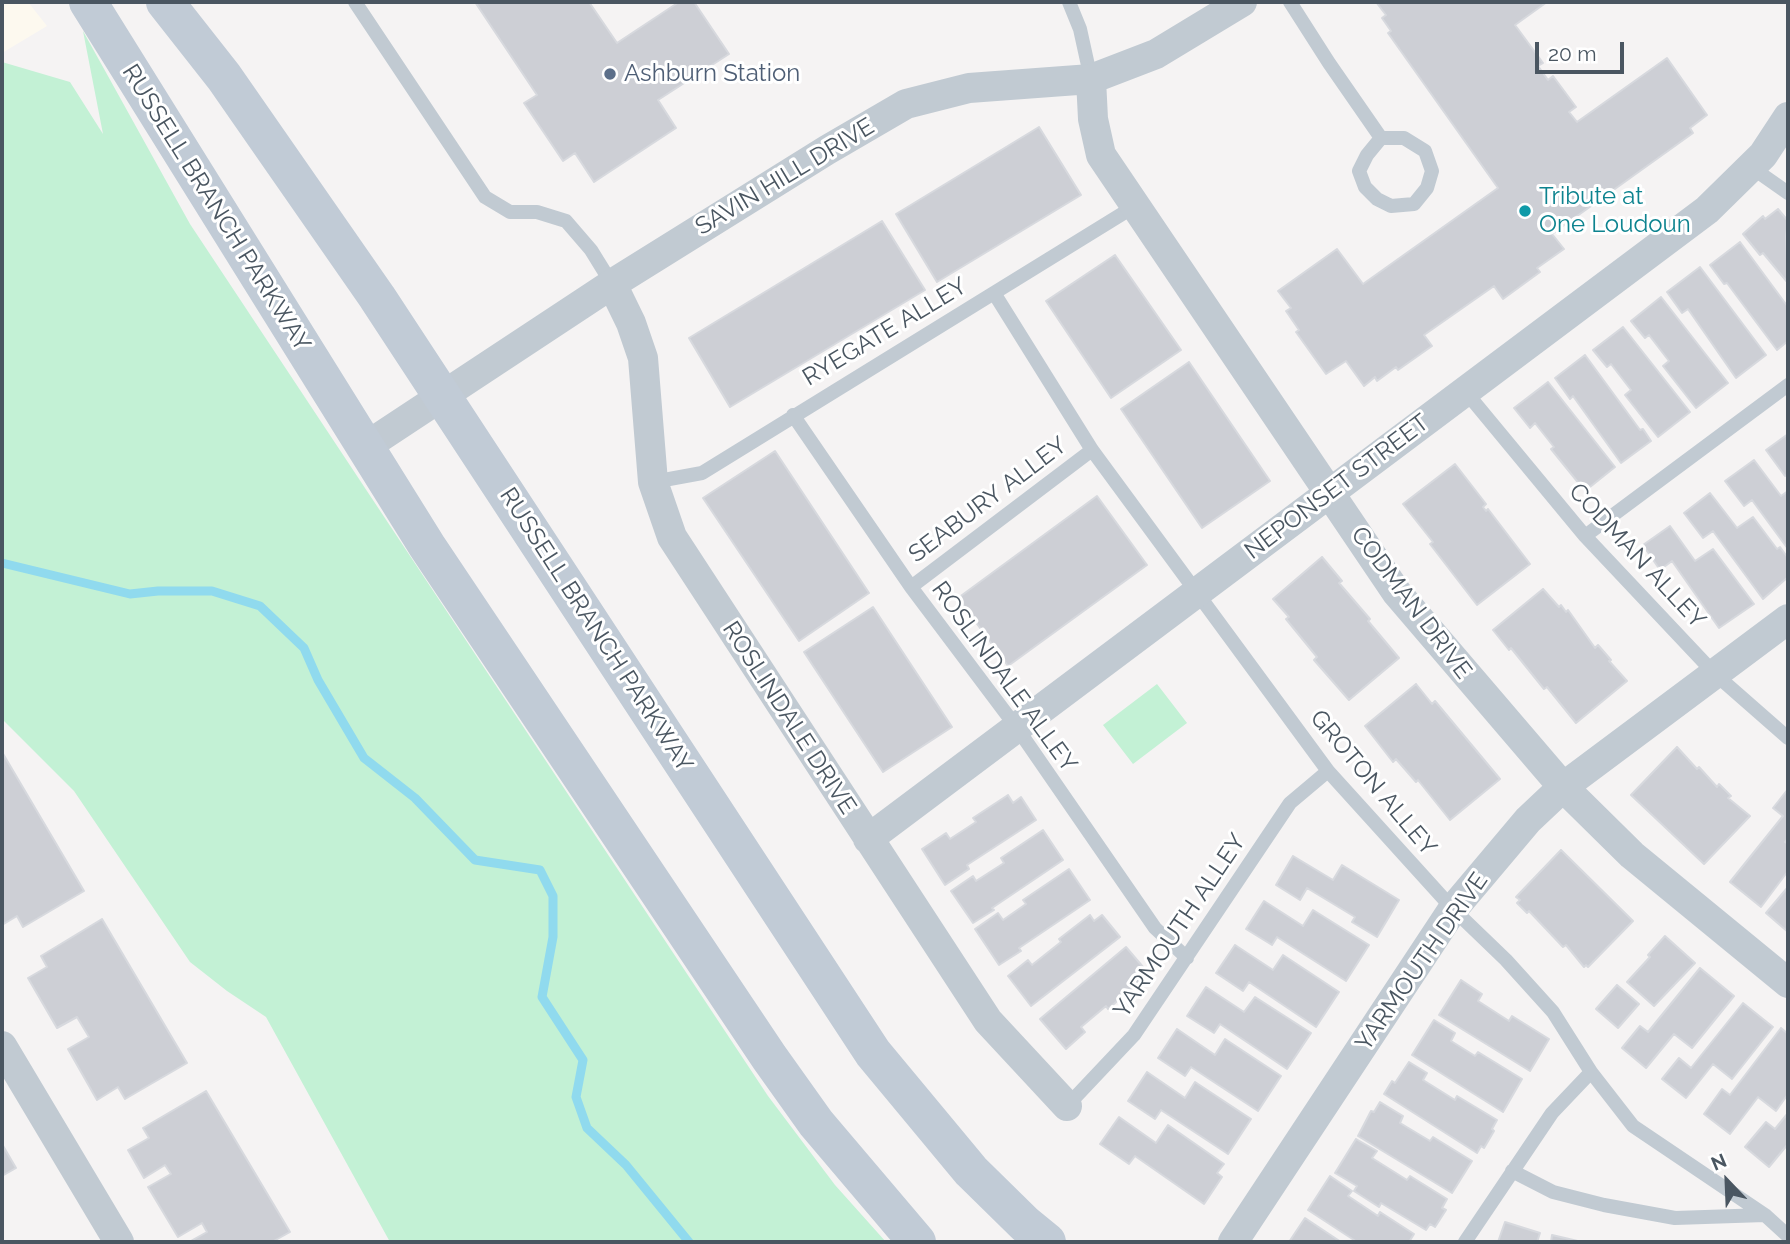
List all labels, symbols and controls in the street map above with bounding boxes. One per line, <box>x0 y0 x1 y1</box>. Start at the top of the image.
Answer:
scale bar <box>1538 28 1627 72</box>
text: 20 m <box>1548 41 1596 66</box>
street label: RUSSELL BRANCH PARKWAY <box>116 59 316 357</box>
place label: Ashburn Station <box>624 60 800 88</box>
marker: Ashburn Station <box>602 66 618 82</box>
street label: SAVIN HILL DRIVE <box>690 112 880 242</box>
place label: Tribute at One Loudoun <box>1539 183 1691 239</box>
marker: Tribute at One Loudoun <box>1517 203 1533 219</box>
street label: RYEGATE ALLEY <box>798 272 972 392</box>
street label: NEPONSET STREET <box>1239 408 1435 566</box>
street label: SEABURY ALLEY <box>903 431 1073 569</box>
street label: CODMAN ALLEY <box>1562 477 1712 635</box>
street label: RUSSELL BRANCH PARKWAY <box>493 483 699 777</box>
street label: CODMAN DRIVE <box>1344 521 1478 685</box>
street label: ROSLINDALE ALLEY <box>925 576 1083 778</box>
street label: ROSLINDALE DRIVE <box>716 616 862 820</box>
street label: GROTON ALLEY <box>1304 704 1442 862</box>
street label: YARMOUTH ALLEY <box>1108 829 1252 1023</box>
street label: YARMOUTH DRIVE <box>1350 867 1494 1057</box>
north arrow <box>1692 1146 1762 1216</box>
text: N <box>1708 1149 1730 1175</box>

